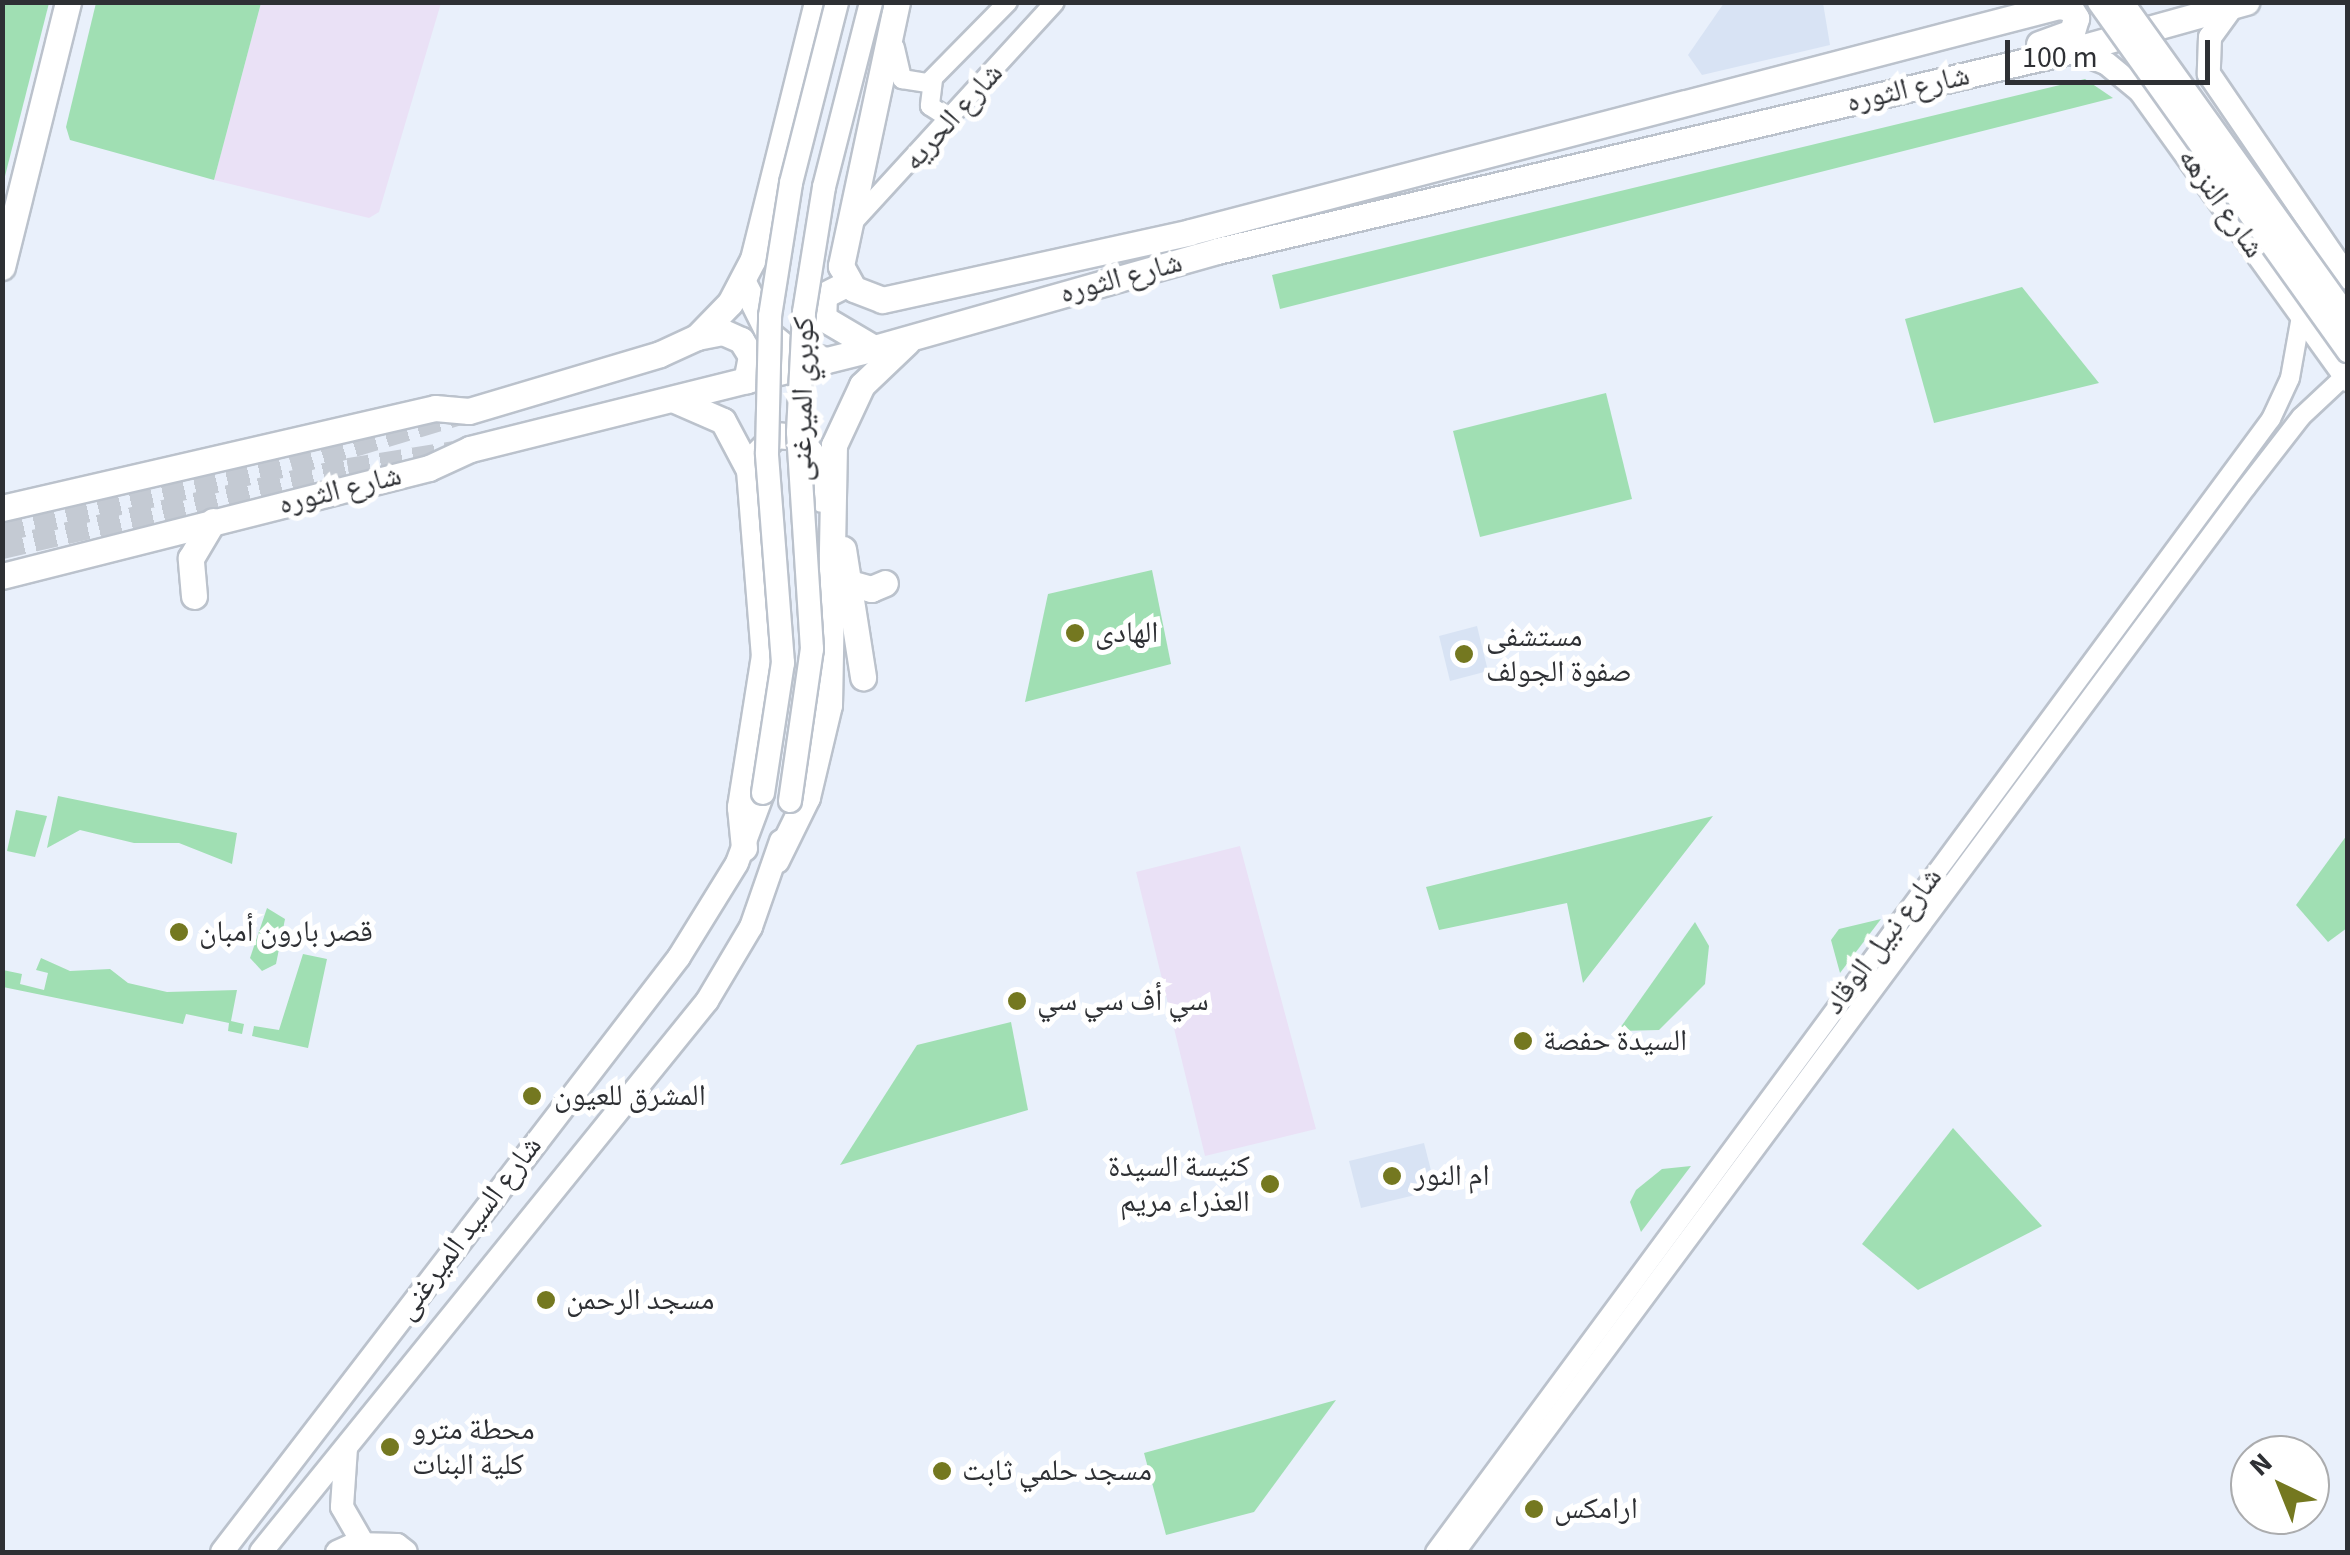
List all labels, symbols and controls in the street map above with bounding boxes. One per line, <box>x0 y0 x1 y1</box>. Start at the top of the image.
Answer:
scale bar <box>2010 20 2215 82</box>
text: 100 m <box>2022 36 2098 79</box>
street label: شارع الحريه <box>895 56 1011 178</box>
street label: شارع الثوره <box>1843 57 1973 121</box>
street label: شارع النزهه <box>2170 141 2272 265</box>
street label: شارع الثوره <box>1056 244 1186 312</box>
street label: كوبري الميرغنى <box>784 316 822 482</box>
street label: شارع الثوره <box>275 457 405 523</box>
place label: الهادى <box>1095 615 1158 651</box>
place label: مستشفى صفوة الجولف <box>1486 619 1632 690</box>
marker: الهادى <box>1064 622 1086 644</box>
marker: مستشفى صفوة الجولف <box>1451 641 1477 667</box>
street label: شارع نبيل الوقاد <box>1816 860 1950 1022</box>
place label: قصر بارون أمبان <box>199 914 373 950</box>
marker: قصر بارون أمبان <box>168 921 190 943</box>
place label: سي أف سي سي <box>1037 983 1209 1019</box>
marker: سي أف سي سي <box>1006 990 1028 1012</box>
place label: السيدة حفصة <box>1543 1023 1687 1059</box>
marker: السيدة حفصة <box>1512 1030 1534 1052</box>
place label: المشرق للعيون <box>554 1078 706 1114</box>
marker: المشرق للعيون <box>519 1083 545 1109</box>
street label: شارع السيد الميرغنى <box>388 1129 550 1327</box>
place label: كنيسة السيدة العذراء مريم <box>1108 1149 1250 1220</box>
place label: ام النور <box>1414 1158 1490 1194</box>
marker: ام النور <box>1379 1163 1405 1189</box>
marker: كنيسة السيدة العذراء مريم <box>1259 1173 1281 1195</box>
place label: مسجد الرحمن <box>566 1282 714 1318</box>
marker: مسجد الرحمن <box>535 1289 557 1311</box>
place label: محطة مترو كلية البنات <box>412 1412 535 1482</box>
marker: محطة مترو كلية البنات <box>377 1434 403 1460</box>
north arrow <box>2230 1435 2330 1535</box>
text: N <box>2240 1444 2281 1486</box>
place label: مسجد حلمي ثابت <box>962 1453 1152 1489</box>
marker: مسجد حلمي ثابت <box>931 1460 953 1482</box>
place label: ارامكس <box>1554 1491 1638 1527</box>
marker: ارامكس <box>1523 1498 1545 1520</box>

